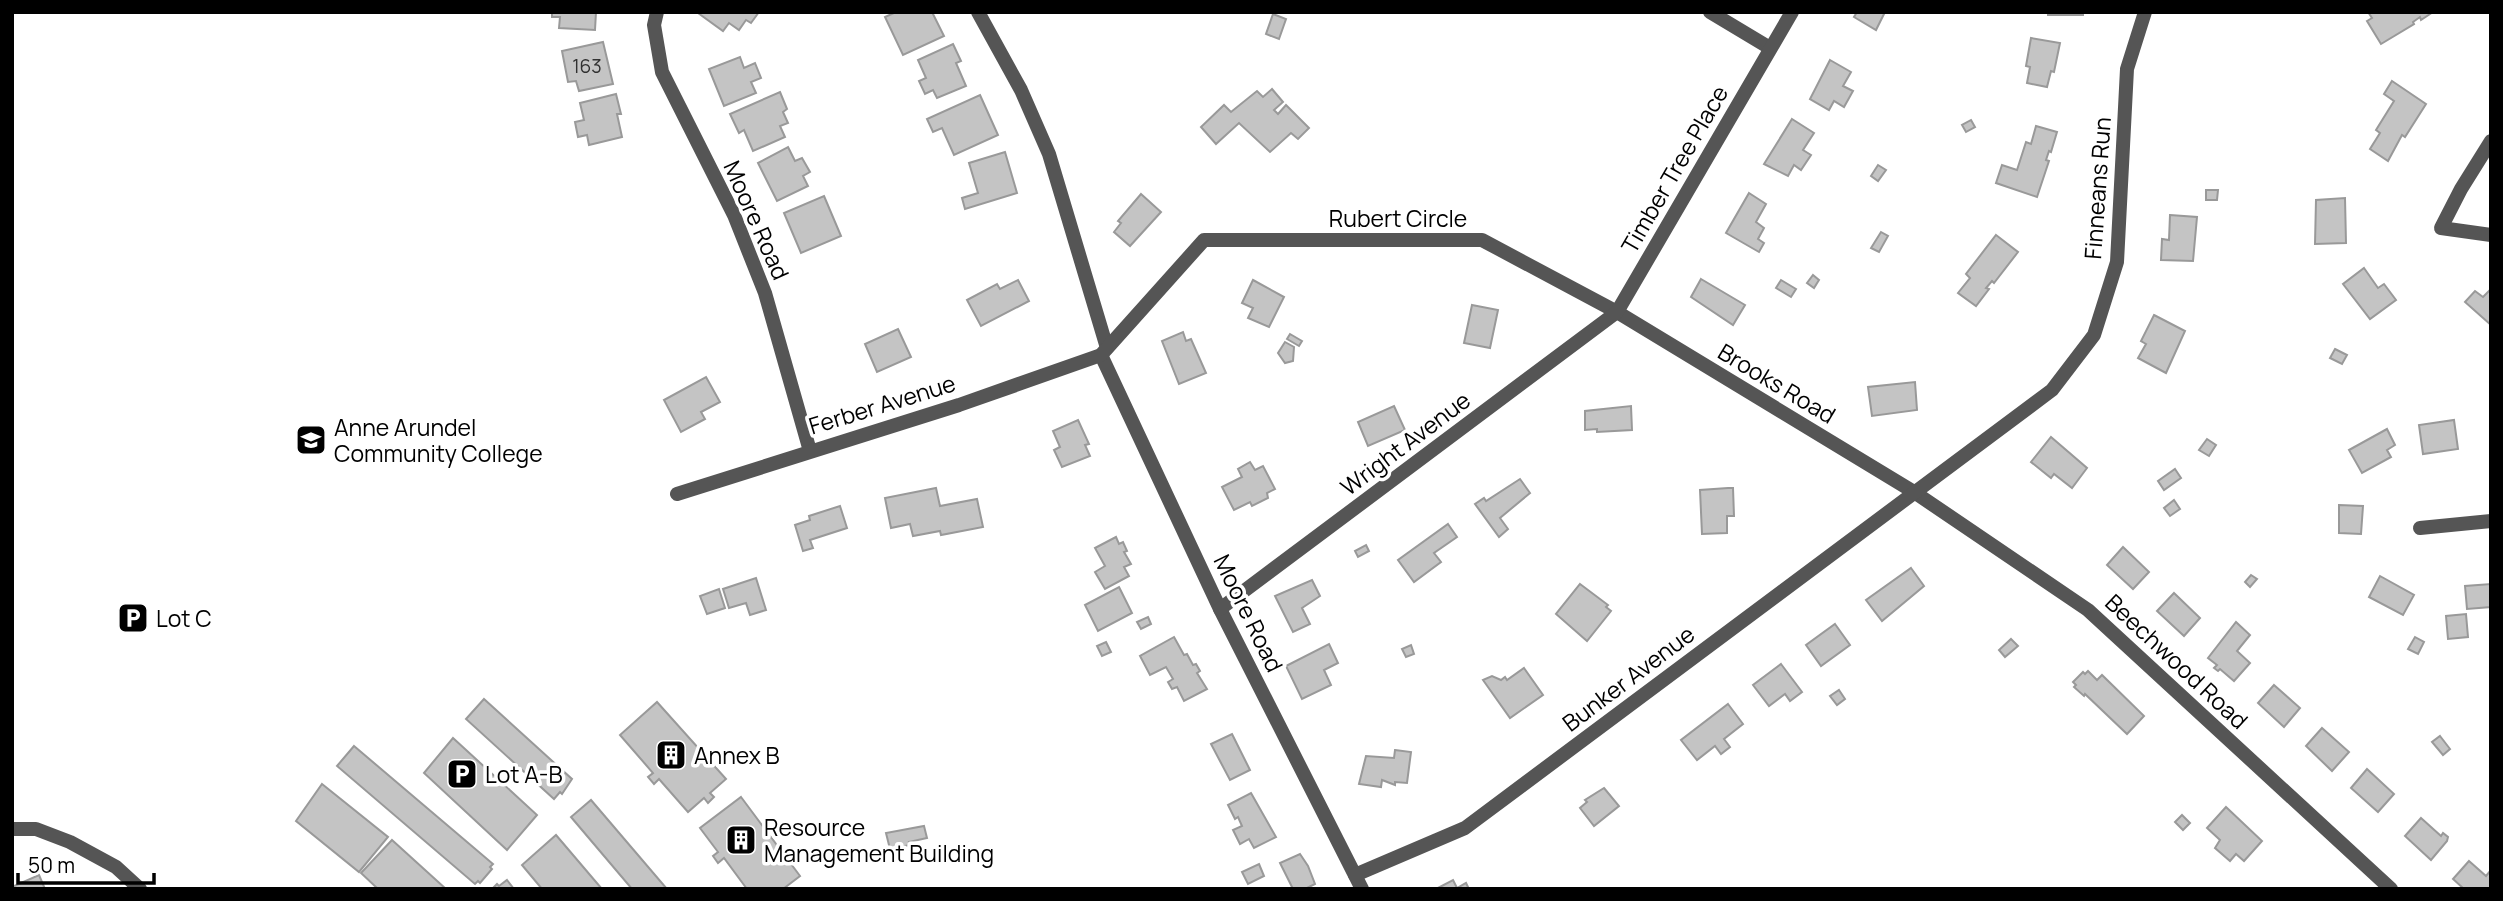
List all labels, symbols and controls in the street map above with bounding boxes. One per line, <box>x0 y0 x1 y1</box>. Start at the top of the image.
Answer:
house number: 163 <box>572 53 602 79</box>
street label: Timber Tree Place <box>1613 79 1735 259</box>
street label: Finneans Run <box>2076 116 2118 260</box>
street label: Moore Road <box>717 155 797 285</box>
street label: Rubert Circle <box>1329 202 1467 234</box>
street label: Brooks Road <box>1712 335 1842 431</box>
street label: Ferber Avenue <box>805 367 959 441</box>
street label: Wright Avenue <box>1333 384 1477 502</box>
place label: Anne Arundel Community College <box>334 411 543 469</box>
school or university icon: Anne Arundel Community College <box>294 423 328 457</box>
street label: Moore Road <box>1207 549 1291 677</box>
street label: Beechwood Road <box>2099 586 2255 736</box>
parking icon: Lot C <box>116 601 150 635</box>
place label: Lot C <box>156 602 212 634</box>
street label: Bunker Avenue <box>1555 618 1701 738</box>
building icon: Annex B <box>654 738 688 772</box>
place label: Annex B <box>694 739 780 771</box>
parking icon: Lot A-B <box>445 757 479 791</box>
place label: Lot A-B <box>485 758 563 790</box>
place label: Resource Management Building <box>764 811 994 869</box>
building icon: Resource Management Building <box>724 823 758 857</box>
scale bar <box>18 842 154 886</box>
text: 50 m <box>28 851 75 879</box>

